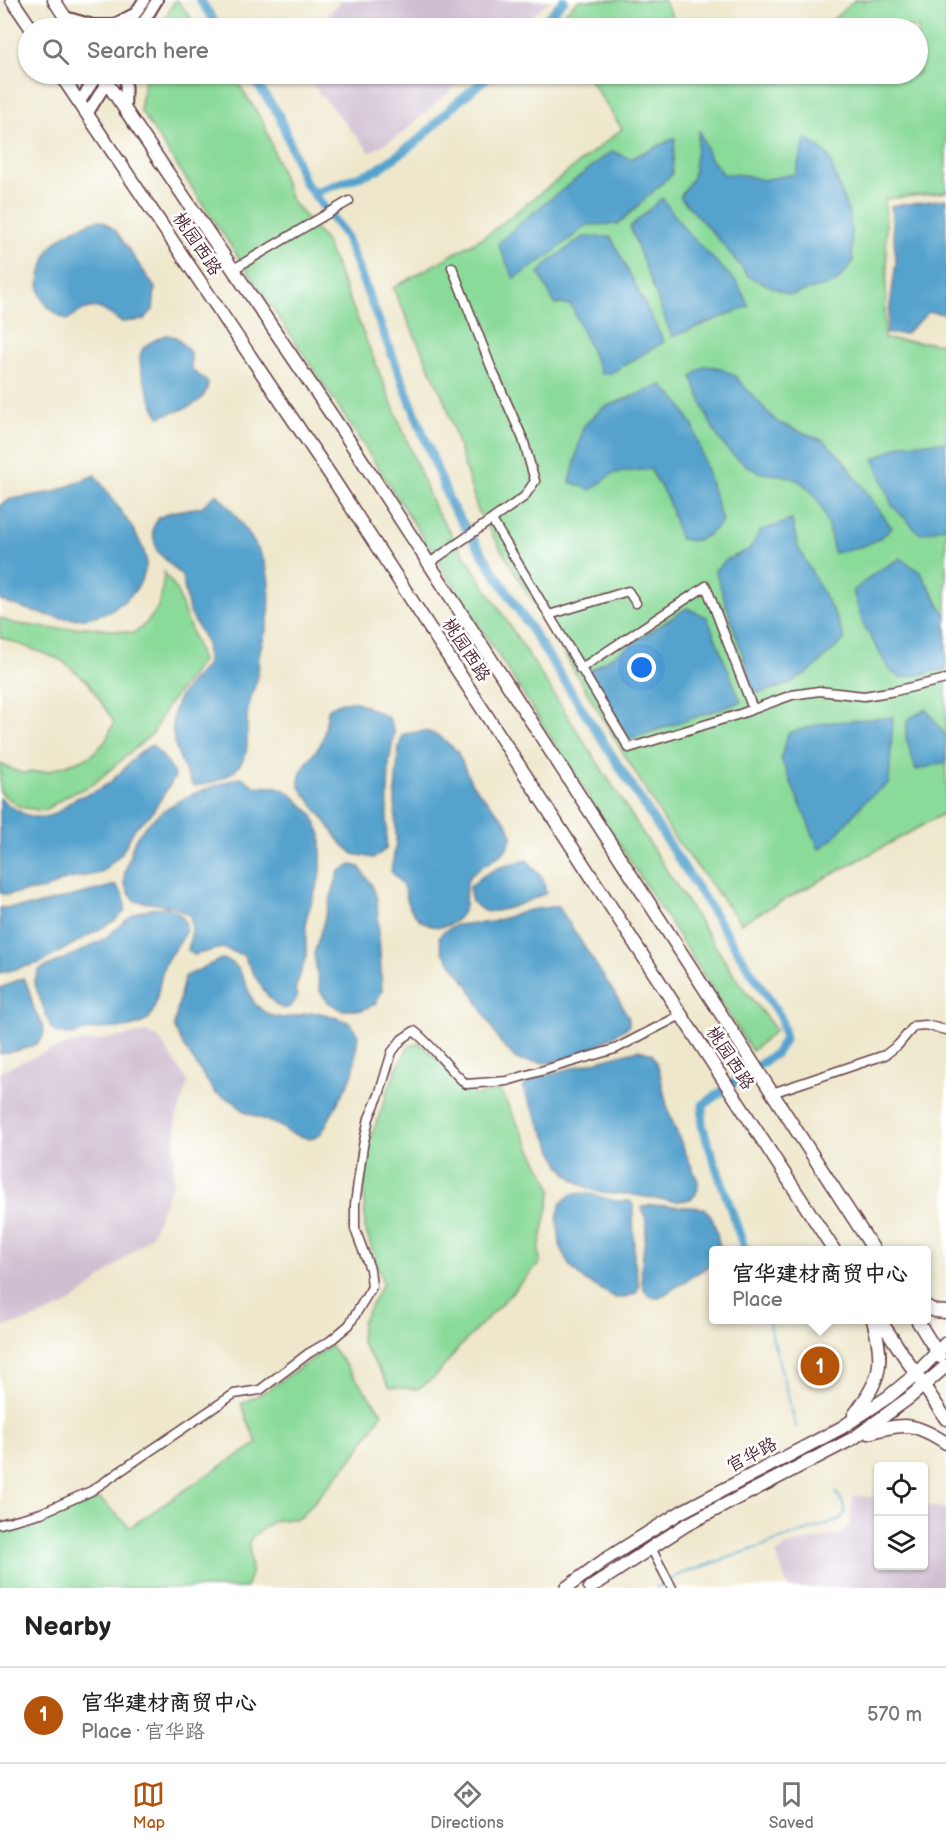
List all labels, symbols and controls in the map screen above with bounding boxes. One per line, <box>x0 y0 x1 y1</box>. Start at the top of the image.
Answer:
search box <box>18 18 928 84</box>
icon: search <box>39 35 72 68</box>
text: Search here <box>87 38 209 65</box>
street label: 桃园西路 <box>168 208 226 280</box>
street label: 桃园西路 <box>438 614 494 686</box>
your location <box>627 653 656 682</box>
street label: 桃园西路 <box>702 1022 758 1094</box>
popup <box>709 1246 931 1324</box>
text: 官华建材商贸中心 <box>732 1261 908 1288</box>
text: Place <box>732 1288 783 1312</box>
pin: 1 <box>800 1344 840 1388</box>
street label: 官华路 <box>723 1433 781 1477</box>
map controls <box>874 1462 928 1570</box>
button: locate <box>874 1462 928 1516</box>
button: layers <box>874 1516 928 1570</box>
text: Nearby <box>24 1612 111 1643</box>
text: 官华建材商贸中心 <box>81 1690 257 1717</box>
text: 1 <box>39 1703 48 1727</box>
text: 570 m <box>867 1703 922 1727</box>
text: Place · 官华路 <box>81 1720 205 1744</box>
tab: Map <box>132 1778 165 1833</box>
tab: Directions <box>430 1778 504 1833</box>
tab: Saved <box>769 1778 814 1833</box>

